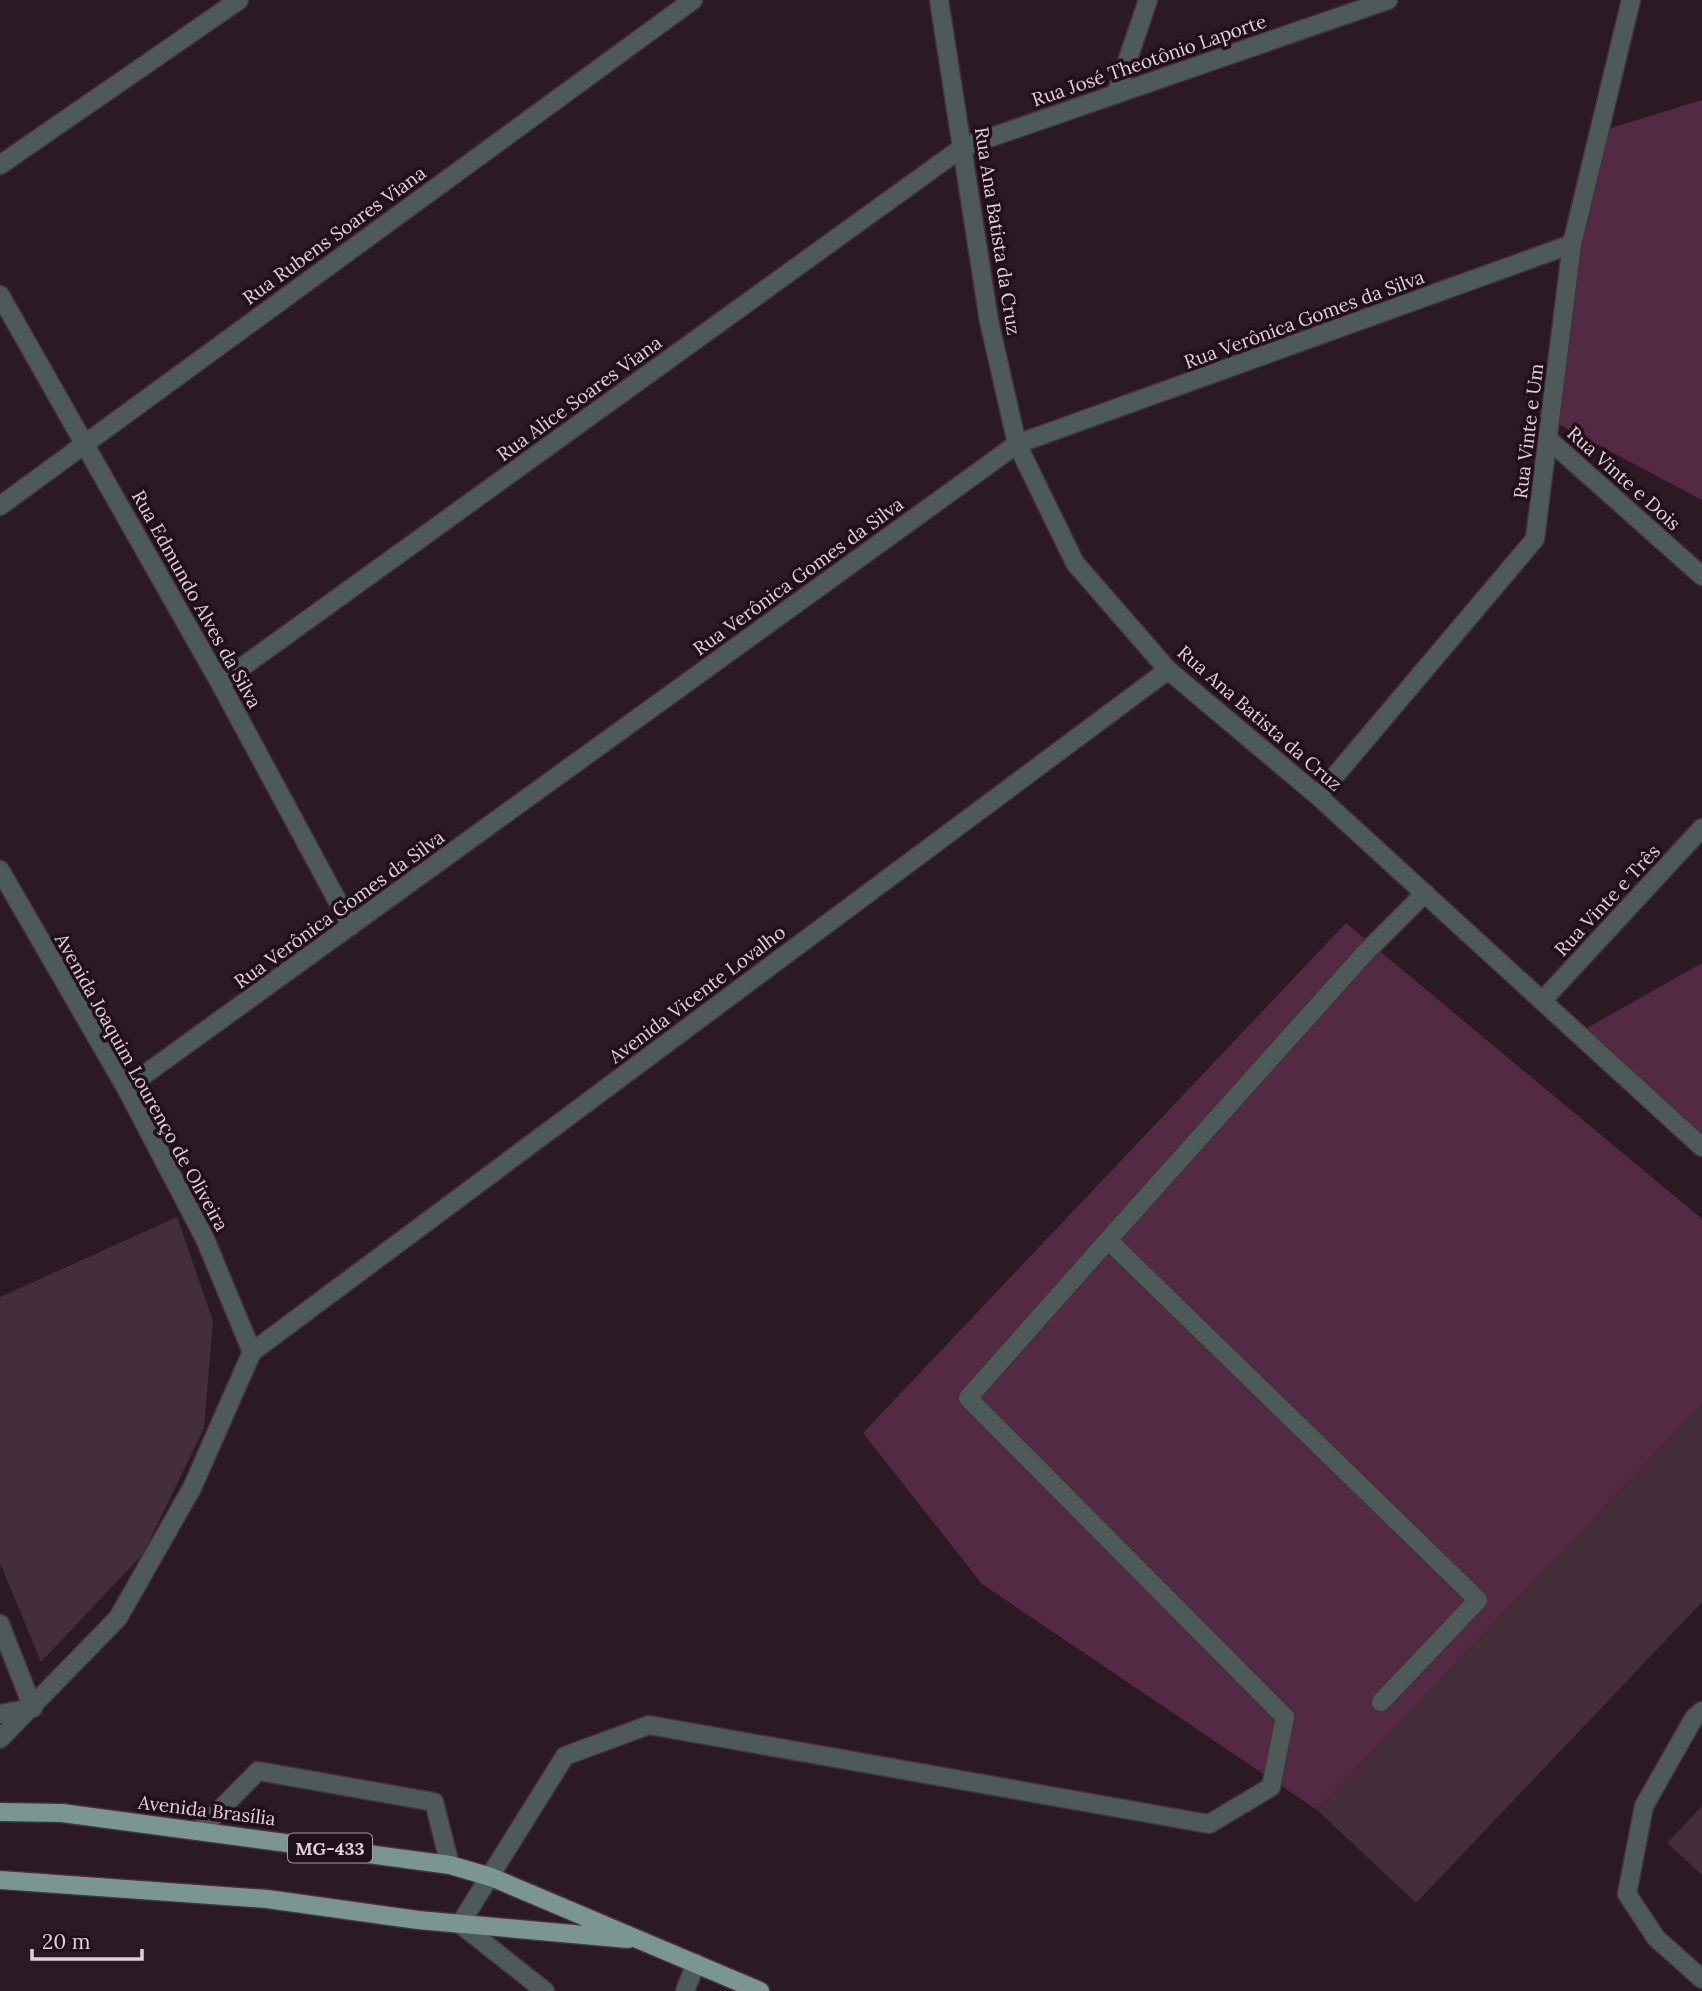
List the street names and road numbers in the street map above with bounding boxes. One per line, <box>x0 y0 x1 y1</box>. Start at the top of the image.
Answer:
street label: Rua José Theotônio Laporte <box>1029 9 1269 111</box>
street label: Rua Ana Batista da Cruz <box>970 125 1026 337</box>
street label: Rua Rubens Soares Viana <box>238 160 430 310</box>
street label: Rua Verônica Gomes da Silva <box>1181 264 1428 374</box>
street label: Rua Alice Soares Viana <box>492 330 666 466</box>
street label: Rua Vinte e Um <box>1508 362 1548 500</box>
street label: Rua Vinte e Dois <box>1562 421 1686 535</box>
street label: Rua Edmundo Alves da Silva <box>127 486 267 712</box>
street label: Rua Verônica Gomes da Silva <box>688 491 908 660</box>
street label: Rua Ana Batista da Cruz <box>1173 640 1347 796</box>
street label: Rua Verônica Gomes da Silva <box>229 824 449 993</box>
street label: Rua Vinte e Três <box>1549 839 1665 961</box>
street label: Avenida Vicente Lovalho <box>603 920 790 1069</box>
street label: Avenida Joaquim Lourenço de Oliveira <box>49 928 234 1235</box>
street label: Avenida Brasília <box>136 1790 277 1830</box>
road number: MG-433 <box>288 1834 372 1862</box>

